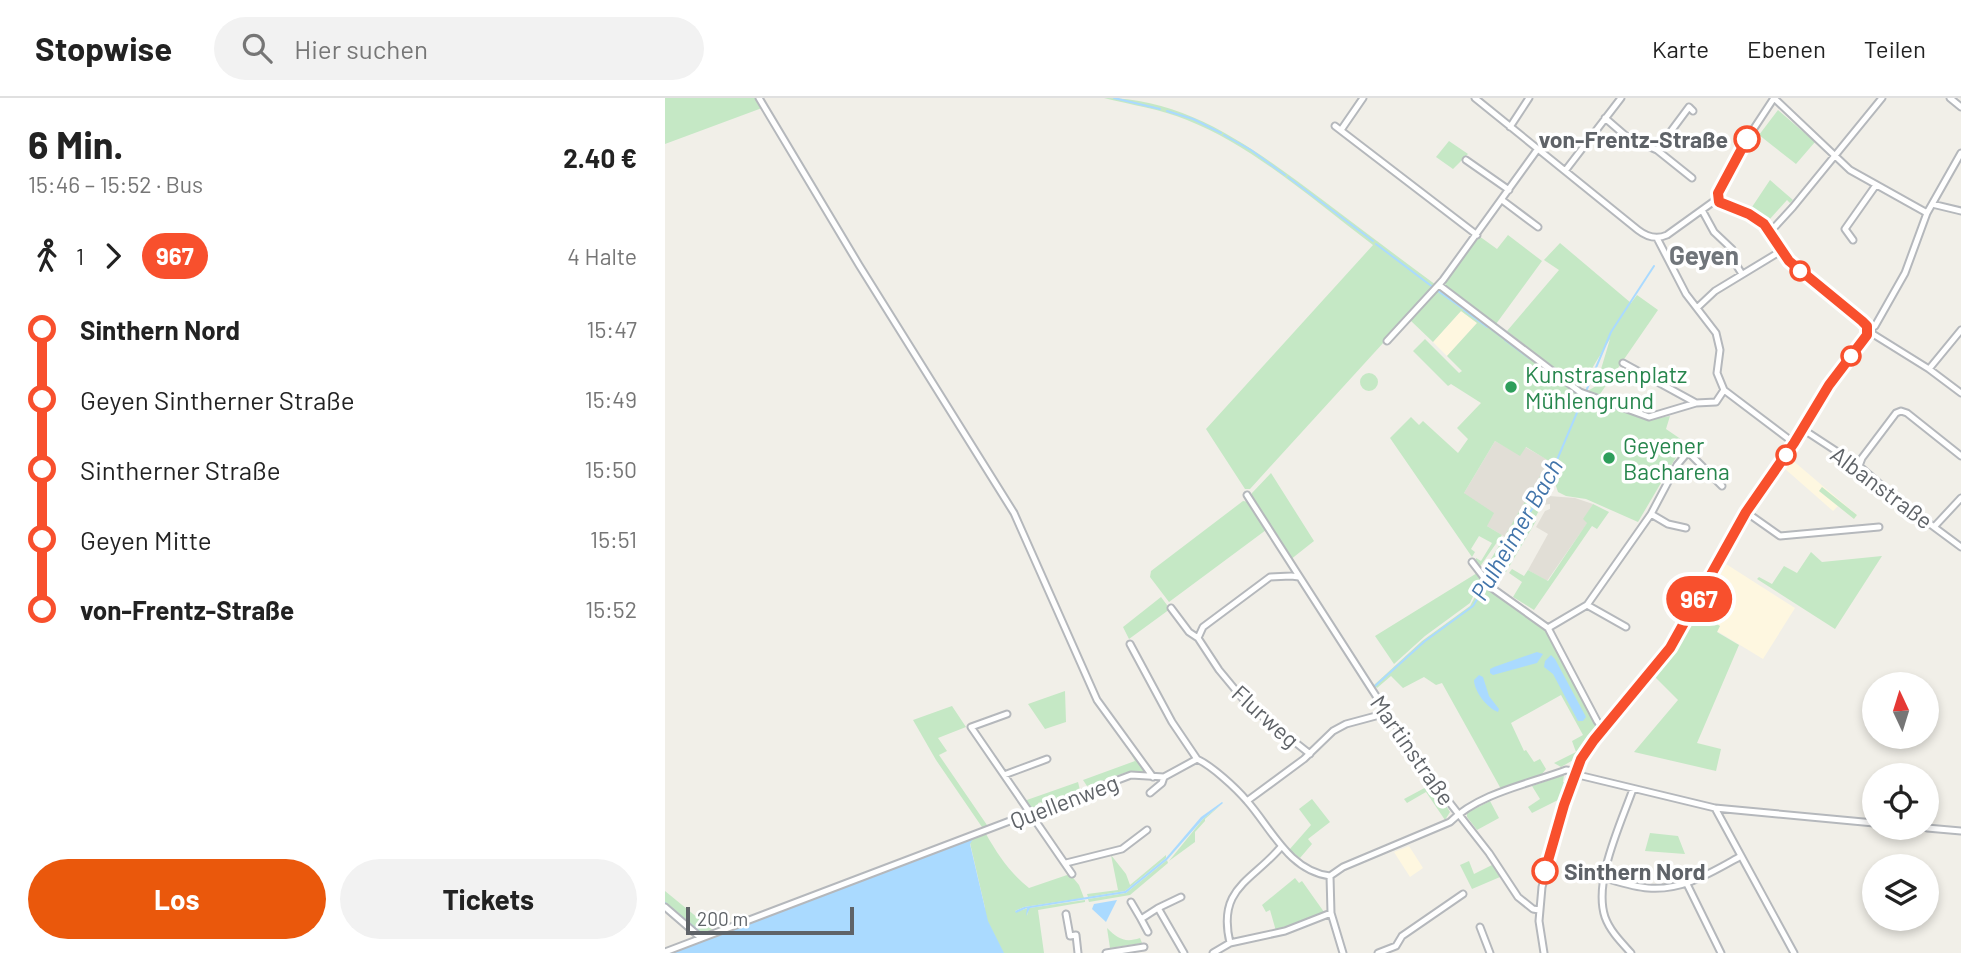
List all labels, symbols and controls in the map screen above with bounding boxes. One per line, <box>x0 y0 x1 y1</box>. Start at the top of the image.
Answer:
search box <box>214 17 704 80</box>
text: Stopwise <box>35 28 172 68</box>
icon: search <box>238 29 276 67</box>
text: Hier suchen <box>294 33 428 64</box>
text: Karte <box>1652 34 1709 63</box>
text: Ebenen <box>1747 34 1826 63</box>
text: Teilen <box>1864 34 1926 63</box>
text: 6 Min. <box>28 121 124 167</box>
place label: von-Frentz-Straße <box>1538 125 1728 153</box>
marker: von-Frentz-Straße <box>1734 126 1760 152</box>
text: 2.40 € <box>563 142 637 173</box>
text: 15:46 – 15:52 · Bus <box>28 170 203 198</box>
icon: walk <box>28 237 66 275</box>
icon: forward <box>94 237 132 275</box>
district label: Geyen <box>1669 239 1739 270</box>
text: 967 <box>156 241 194 270</box>
text: 1 <box>76 242 84 270</box>
text: 4 Halte <box>567 242 637 270</box>
unlabelled marker <box>1790 261 1810 281</box>
text: Sinthern Nord <box>80 314 240 345</box>
text: 15:47 <box>586 315 637 343</box>
unlabelled marker <box>1841 346 1861 366</box>
place label: Kunstrasenplatz Mühlengrund <box>1525 360 1687 414</box>
marker: Kunstrasenplatz Mühlengrund <box>1503 379 1519 395</box>
text: Geyen Sintherner Straße <box>80 384 355 415</box>
text: 15:49 <box>585 385 637 413</box>
place label: Geyener Bacharena <box>1623 431 1730 485</box>
street label: Albanstraße <box>1825 440 1939 534</box>
unlabelled marker <box>1776 445 1796 465</box>
marker: Geyener Bacharena <box>1601 450 1617 466</box>
water label: Pulheimer Bach <box>1464 453 1568 605</box>
text: Sintherner Straße <box>80 454 281 485</box>
text: 15:50 <box>585 455 637 483</box>
text: Geyen Mitte <box>80 524 212 555</box>
text: 15:51 <box>590 525 637 553</box>
line badge: 967 <box>1659 576 1739 622</box>
text: 967 <box>1680 584 1718 613</box>
text: von-Frentz-Straße <box>80 594 294 625</box>
text: 15:52 <box>585 595 637 623</box>
north arrow <box>1862 672 1939 749</box>
map controls <box>1862 672 1939 931</box>
street label: Flurweg <box>1227 679 1305 753</box>
street label: Martinstraße <box>1365 690 1461 810</box>
button: locate <box>1862 763 1939 840</box>
street label: Quellenweg <box>1006 768 1122 834</box>
button: layers <box>1862 854 1939 931</box>
place label: Sinthern Nord <box>1564 857 1706 885</box>
marker: Sinthern Nord <box>1532 858 1558 884</box>
button: Los <box>28 859 326 939</box>
button: Tickets <box>340 859 637 939</box>
scale bar <box>686 904 854 936</box>
text: 200 m <box>697 907 748 930</box>

